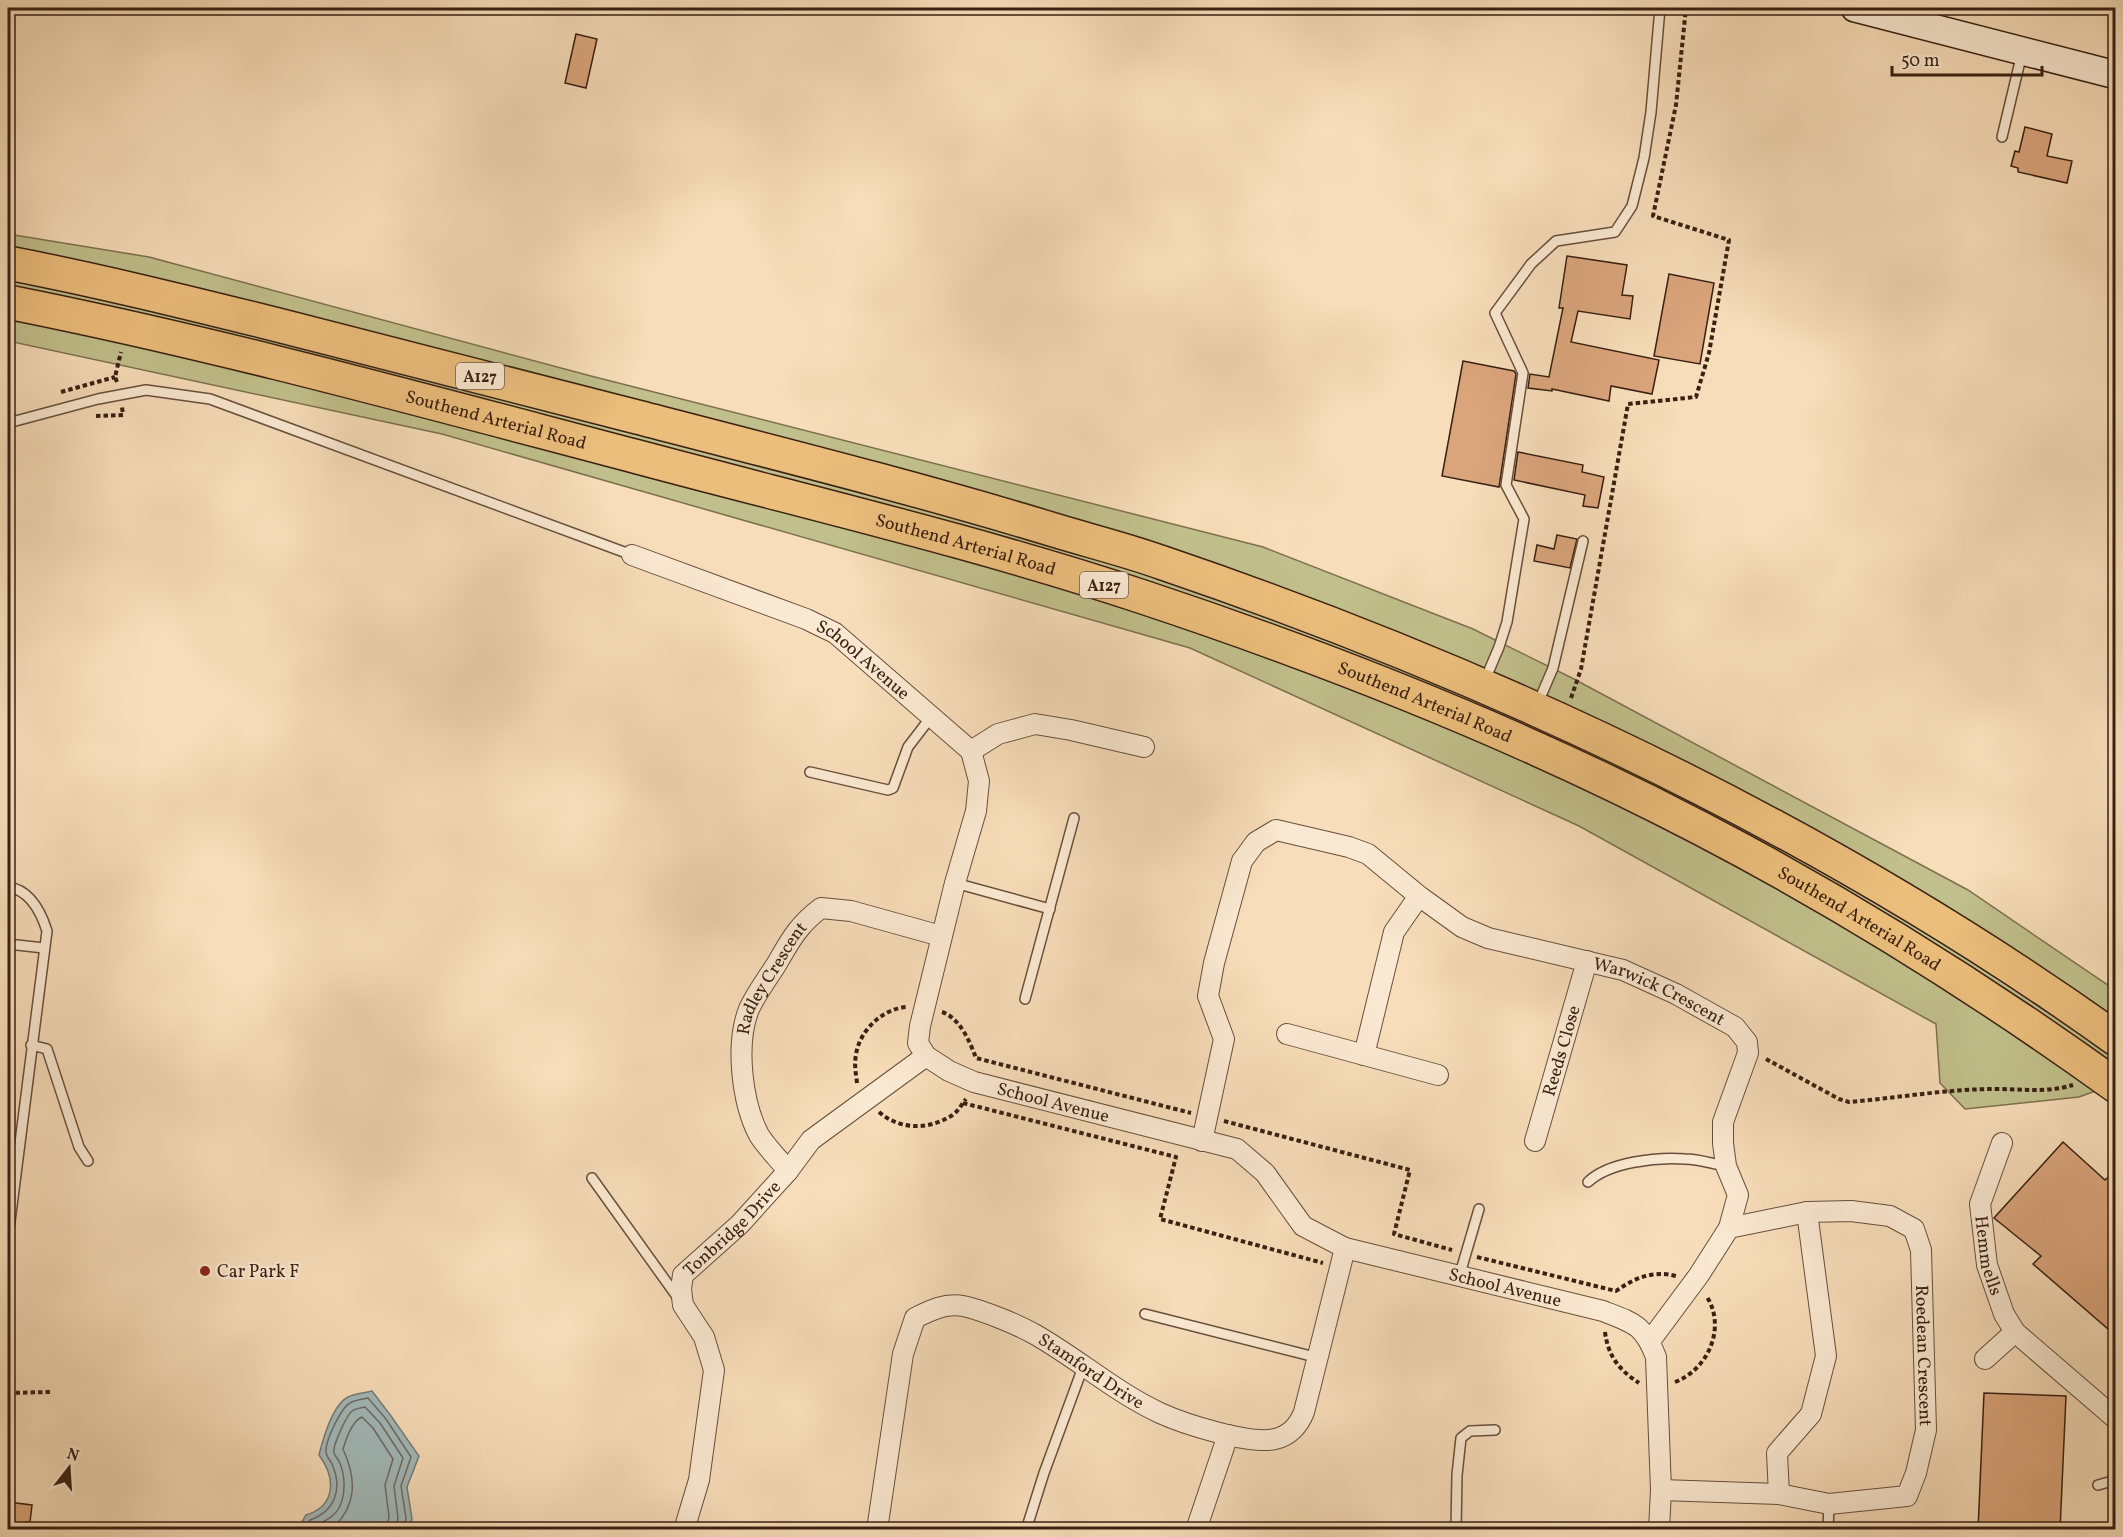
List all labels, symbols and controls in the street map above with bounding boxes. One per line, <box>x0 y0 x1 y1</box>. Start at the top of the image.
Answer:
scale bar <box>1892 39 2042 77</box>
text: 50 m <box>1901 49 1940 74</box>
road number: A127 <box>456 363 504 389</box>
street label: Southend Arterial Road <box>402 385 589 457</box>
street label: Southend Arterial Road <box>872 509 1059 583</box>
road number: A127 <box>1080 572 1128 598</box>
street label: School Avenue <box>812 615 915 706</box>
street label: Southend Arterial Road <box>1334 656 1516 750</box>
street label: Southend Arterial Road <box>1772 861 1945 978</box>
street label: Radley Crescent <box>732 917 814 1037</box>
street label: Warwick Crescent <box>1590 952 1729 1033</box>
street label: Reeds Close <box>1538 1003 1588 1100</box>
street label: School Avenue <box>994 1077 1112 1130</box>
street label: Tonbridge Drive <box>678 1176 787 1283</box>
street label: Hemmells <box>1967 1214 2008 1299</box>
place label: Car Park F <box>217 1260 299 1285</box>
street label: School Avenue <box>1446 1263 1564 1314</box>
marker: Car Park F <box>198 1264 212 1278</box>
street label: Roedean Crescent <box>1908 1285 1937 1427</box>
street label: Stamford Drive <box>1033 1328 1148 1416</box>
north arrow <box>39 1438 99 1498</box>
text: N <box>64 1443 82 1468</box>

